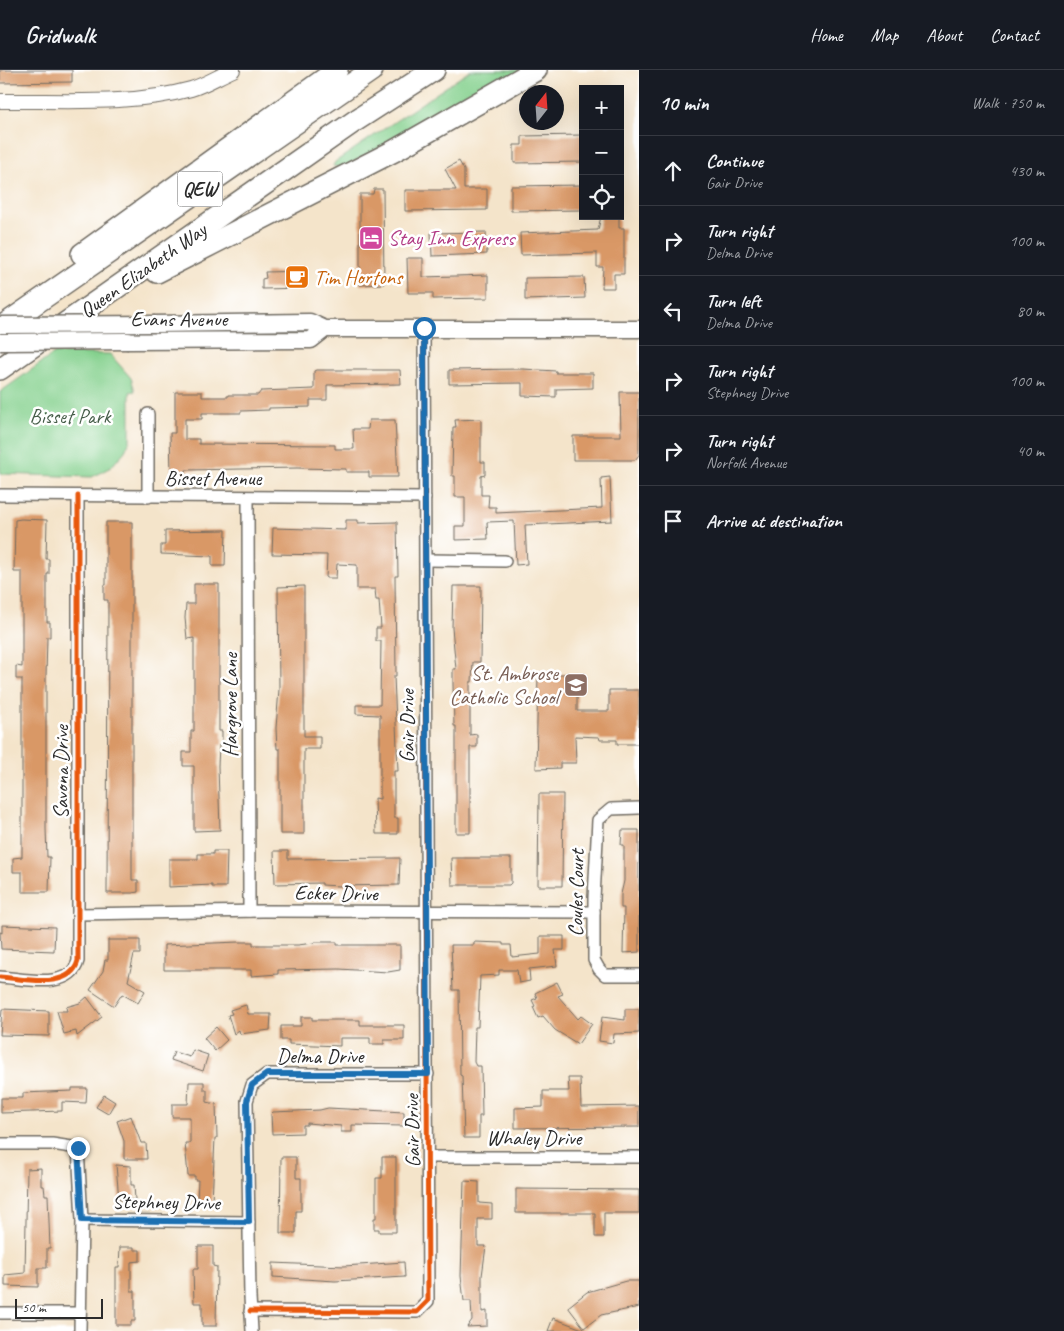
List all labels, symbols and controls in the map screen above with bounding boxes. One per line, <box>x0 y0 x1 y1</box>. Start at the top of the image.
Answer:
text: Gridwalk <box>25 20 95 50</box>
text: Home <box>810 24 843 46</box>
text: Map <box>871 24 898 46</box>
text: About <box>926 24 962 46</box>
text: Contact <box>990 24 1039 46</box>
north arrow <box>519 85 564 130</box>
map controls <box>579 85 624 220</box>
button: + <box>579 85 624 130</box>
text: 10 min <box>659 90 709 116</box>
text: Walk · 750 m <box>972 93 1044 113</box>
button: − <box>579 130 624 175</box>
text: Continue <box>706 149 763 173</box>
icon: ahead <box>659 157 687 185</box>
text: 430 m <box>1010 161 1044 181</box>
road number: QEW <box>178 172 222 206</box>
text: Gair Drive <box>706 173 762 193</box>
button: locate <box>579 175 624 220</box>
street label: Queen Elizabeth Way <box>75 216 213 323</box>
text: Turn right <box>706 219 773 243</box>
hotel icon: Stay Inn Express <box>358 225 384 251</box>
place label: Stay Inn Express <box>388 225 516 251</box>
icon: right <box>659 227 687 255</box>
text: 100 m <box>1010 231 1044 251</box>
text: Delma Drive <box>706 243 772 263</box>
cafe icon: Tim Hortons <box>284 264 310 290</box>
place label: Tim Hortons <box>314 264 404 290</box>
text: Turn left <box>706 289 761 313</box>
icon: left <box>659 297 687 325</box>
text: 80 m <box>1017 301 1044 321</box>
street label: Evans Avenue <box>131 306 230 332</box>
text: Delma Drive <box>706 313 772 333</box>
route start <box>413 317 436 340</box>
text: Turn right <box>706 359 773 383</box>
icon: right <box>659 367 687 395</box>
text: 100 m <box>1010 371 1044 391</box>
text: Stephney Drive <box>706 383 788 403</box>
park label: Bisset Park <box>30 403 112 429</box>
text: Turn right <box>706 429 773 453</box>
icon: right <box>659 437 687 465</box>
text: 40 m <box>1017 441 1044 461</box>
text: Norfolk Avenue <box>706 453 787 473</box>
street label: Bisset Avenue <box>165 465 262 491</box>
icon: arrive <box>659 507 687 535</box>
text: Arrive at destination <box>706 509 842 533</box>
street label: Hargrove Lane <box>217 652 243 757</box>
place label: St. Ambrose Catholic School <box>450 660 561 710</box>
school or university icon: St. Ambrose Catholic School <box>563 672 589 698</box>
street label: Gair Drive <box>394 687 420 763</box>
street label: Savona Drive <box>48 724 74 819</box>
street label: Coules Court <box>562 847 590 937</box>
street label: Ecker Drive <box>294 879 379 907</box>
street label: Delma Drive <box>277 1043 366 1069</box>
street label: Gair Drive <box>398 1092 426 1168</box>
street label: Whaley Drive <box>487 1125 584 1151</box>
route end <box>67 1137 90 1160</box>
street label: Stephney Drive <box>112 1188 222 1216</box>
scale bar <box>15 1296 102 1319</box>
text: 50 m <box>22 1299 46 1316</box>

